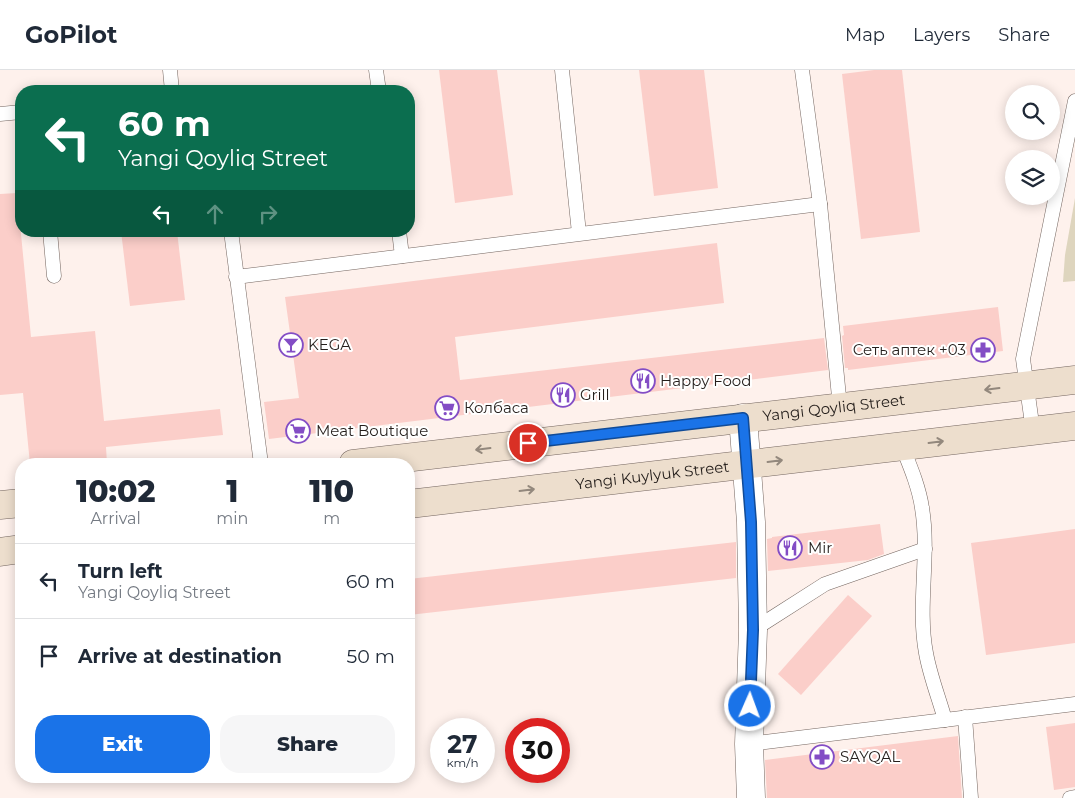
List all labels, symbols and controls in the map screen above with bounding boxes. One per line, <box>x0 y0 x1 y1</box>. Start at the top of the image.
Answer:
text: GoPilot <box>25 20 117 49</box>
text: Map <box>845 24 885 46</box>
text: Layers <box>913 24 970 46</box>
text: Share <box>998 24 1050 46</box>
map controls <box>1005 85 1060 205</box>
button: search <box>1005 85 1060 140</box>
text: 60 m <box>118 102 211 145</box>
icon: left <box>35 105 100 170</box>
text: Yangi Qoyliq Street <box>118 145 328 172</box>
button: layers <box>1005 150 1060 205</box>
icon: left <box>148 200 176 228</box>
icon: ahead <box>201 200 229 228</box>
icon: right <box>254 200 282 228</box>
bar icon: KEGA <box>278 332 304 358</box>
place label: KEGA <box>308 335 351 354</box>
pharmacy icon: Сеть аптек +03 <box>970 337 996 363</box>
place label: Сеть аптек +03 <box>853 340 966 359</box>
restaurant icon: Happy Food <box>630 368 656 394</box>
place label: Happy Food <box>660 371 751 390</box>
restaurant icon: Grill <box>550 382 576 408</box>
one-way arrow <box>984 384 1000 394</box>
place label: Grill <box>580 385 610 404</box>
street label: Yangi Qoyliq Street <box>761 390 906 425</box>
supermarket icon: Колбаса <box>434 395 460 421</box>
place label: Колбаса <box>464 398 529 417</box>
supermarket icon: Meat Boutique <box>285 418 311 444</box>
place label: Meat Boutique <box>316 421 428 440</box>
pin <box>507 422 549 464</box>
icon: arrive <box>514 429 542 457</box>
one-way arrow <box>928 437 944 447</box>
one-way arrow <box>475 444 491 454</box>
one-way arrow <box>767 456 783 466</box>
street label: Yangi Kuylyuk Street <box>574 457 730 493</box>
text: 10:02 <box>76 473 155 510</box>
text: 1 <box>226 473 238 510</box>
text: 110 <box>309 473 354 510</box>
one-way arrow <box>518 485 534 495</box>
text: Arrival <box>90 509 141 528</box>
text: min <box>216 509 248 528</box>
text: m <box>323 509 340 528</box>
restaurant icon: Mir <box>777 535 803 561</box>
place label: Mir <box>808 538 832 557</box>
text: Turn left <box>78 560 163 583</box>
icon: left <box>35 567 63 595</box>
text: 60 m <box>346 570 395 593</box>
text: Yangi Qoyliq Street <box>78 583 231 602</box>
icon: arrive <box>35 642 63 670</box>
text: Arrive at destination <box>78 645 282 668</box>
text: 50 m <box>347 645 395 668</box>
position arrow <box>723 679 775 731</box>
button: Exit <box>35 715 210 773</box>
button: Share <box>220 715 395 773</box>
speed limit sign: 30 <box>505 718 570 783</box>
text: 27 <box>447 729 478 759</box>
pharmacy icon: SAYQAL <box>809 744 835 770</box>
place label: SAYQAL <box>840 747 901 766</box>
text: km/h <box>446 755 479 770</box>

